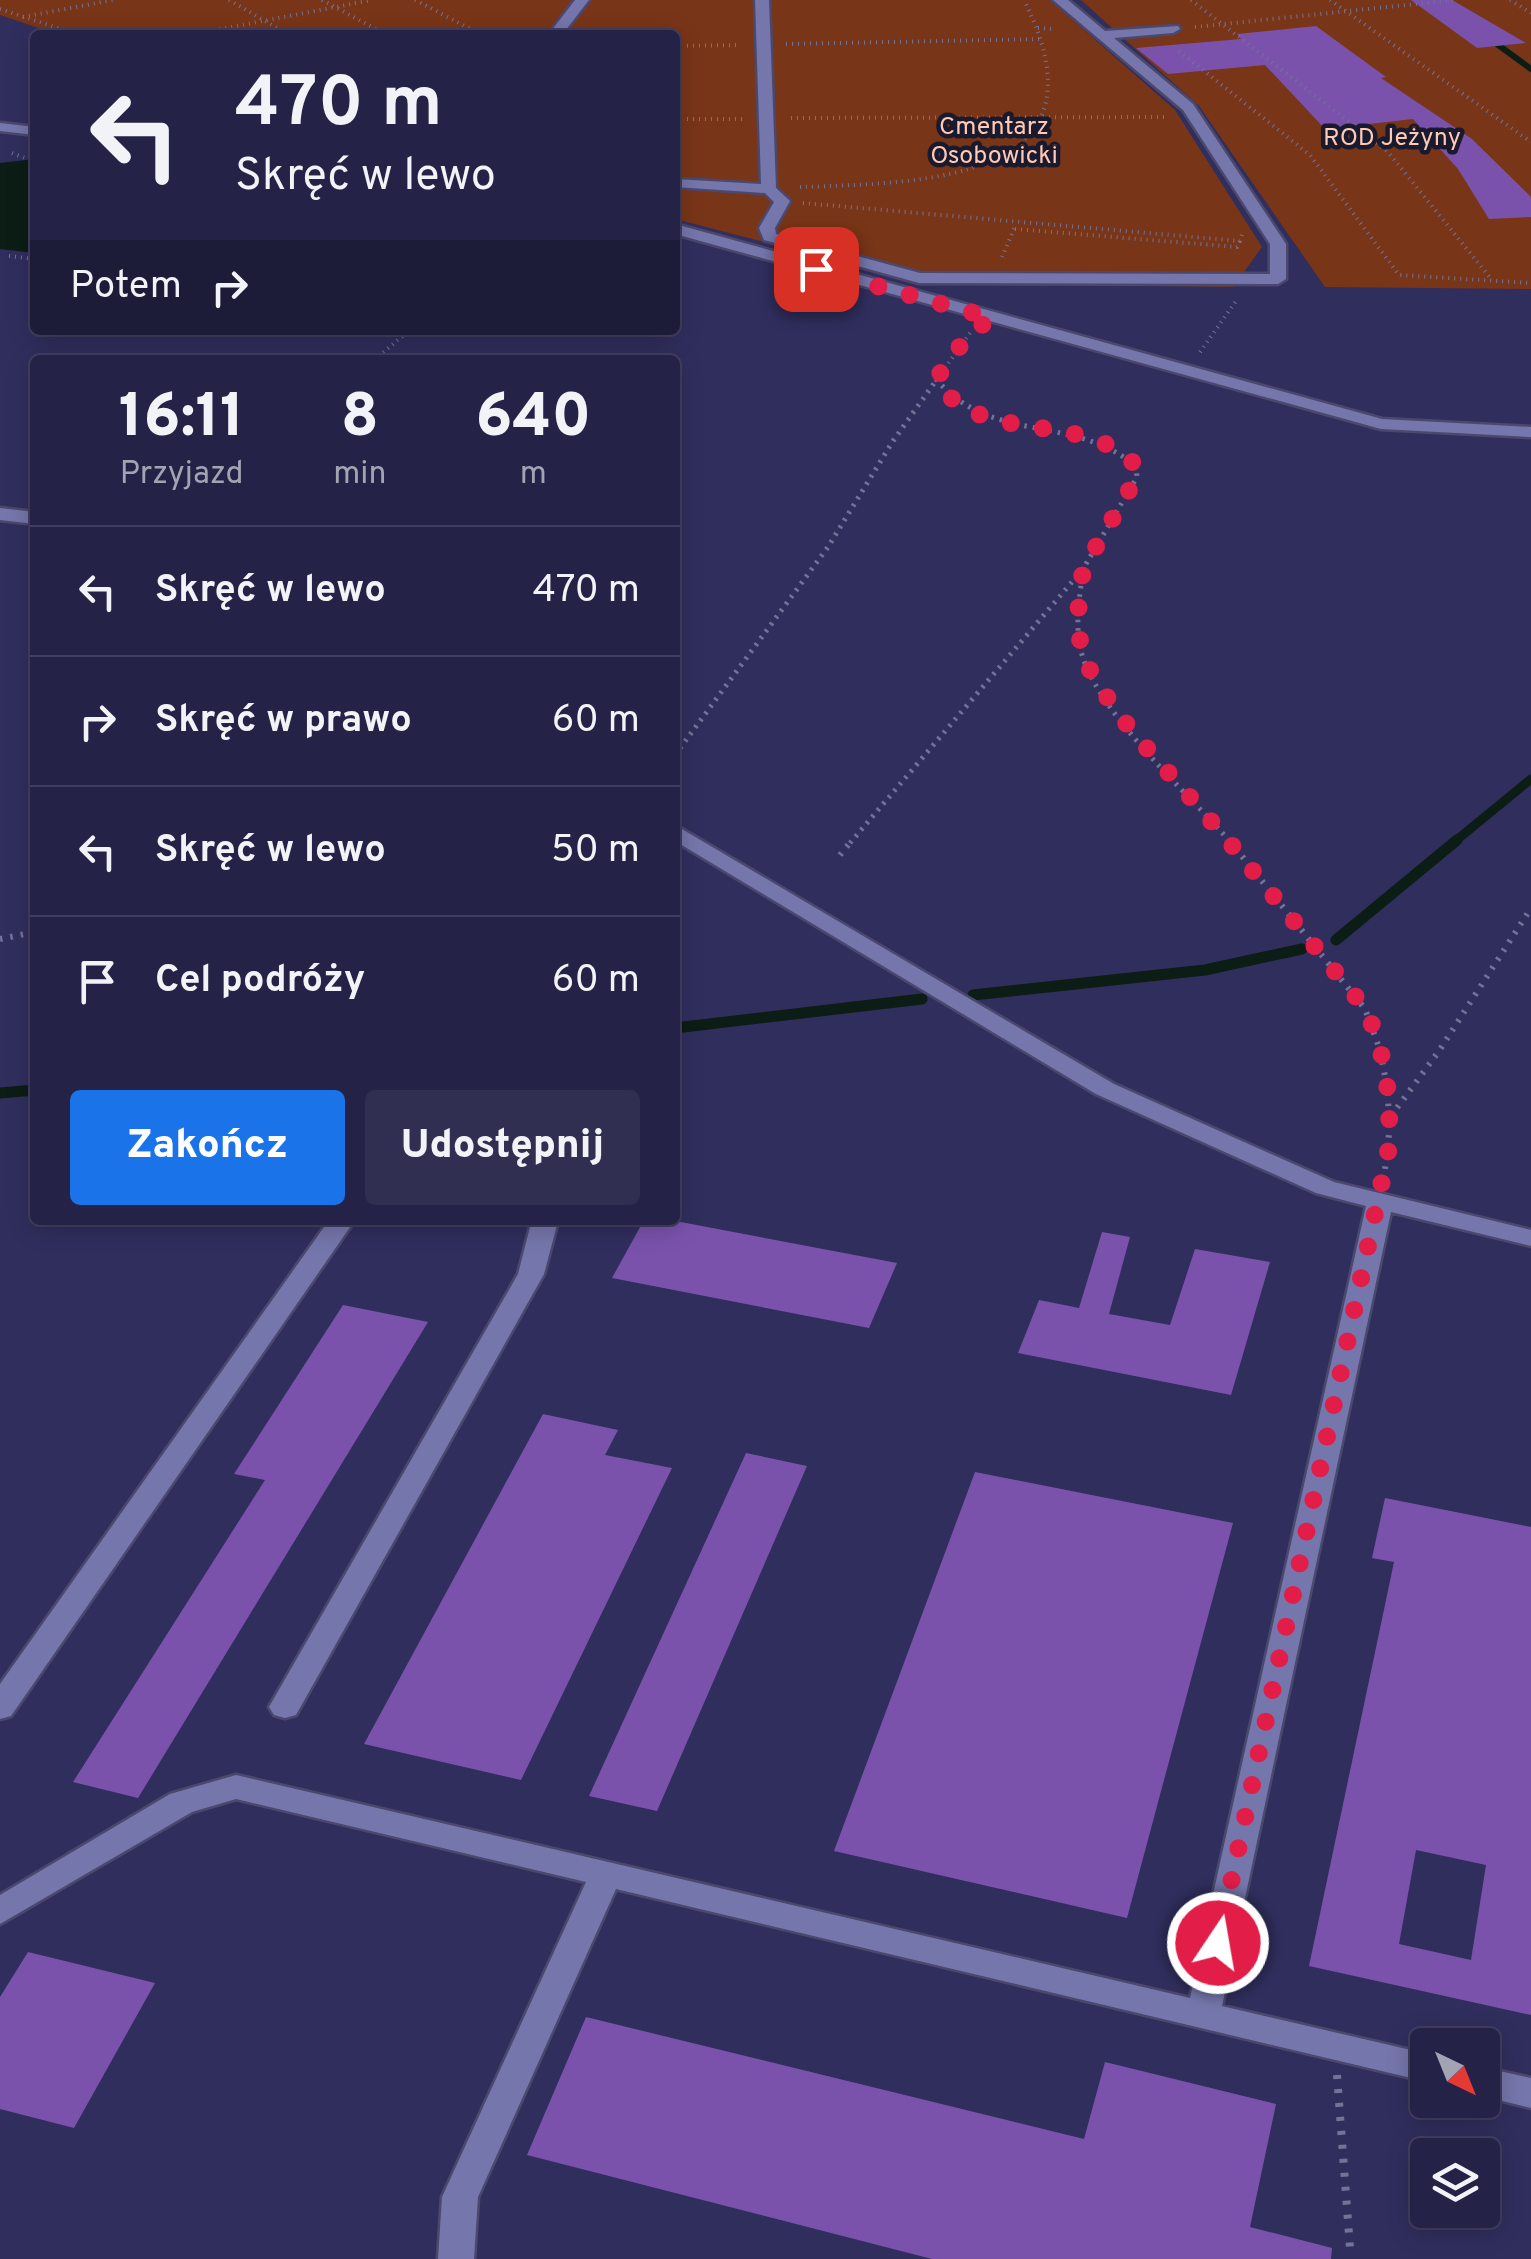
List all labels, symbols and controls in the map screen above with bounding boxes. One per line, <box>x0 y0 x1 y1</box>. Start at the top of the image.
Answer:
text: 470 m <box>235 62 443 151</box>
icon: left <box>70 70 200 200</box>
park label: Cmentarz Osobowicki <box>930 112 1058 173</box>
park label: ROD Jeżyny <box>1323 123 1461 155</box>
text: Skręć w lewo <box>235 149 496 206</box>
pin <box>774 227 859 312</box>
icon: arrive <box>789 242 844 297</box>
icon: right <box>202 260 257 315</box>
text: Potem <box>70 263 182 312</box>
text: 16:11 <box>119 382 245 458</box>
text: 8 <box>341 382 379 458</box>
text: 640 <box>475 382 591 458</box>
text: Przyjazd <box>120 455 244 495</box>
text: min <box>333 455 387 495</box>
text: m <box>520 455 547 495</box>
icon: left <box>70 564 125 619</box>
text: Skręć w lewo <box>155 567 386 616</box>
text: 470 m <box>533 567 640 616</box>
icon: right <box>70 694 125 749</box>
text: Skręć w prawo <box>155 697 412 746</box>
text: 60 m <box>552 697 640 746</box>
icon: left <box>70 824 125 879</box>
text: Skręć w lewo <box>155 827 386 876</box>
text: 50 m <box>551 827 640 876</box>
icon: arrive <box>70 954 125 1009</box>
text: Cel podróży <box>155 957 365 1006</box>
text: 60 m <box>552 957 640 1006</box>
button: Zakończ <box>70 1090 345 1205</box>
button: Udostępnij <box>365 1090 640 1205</box>
position arrow <box>1166 1891 1270 1995</box>
north arrow <box>1410 2028 1500 2118</box>
map controls <box>1410 2028 1500 2228</box>
button: layers <box>1410 2138 1500 2228</box>

